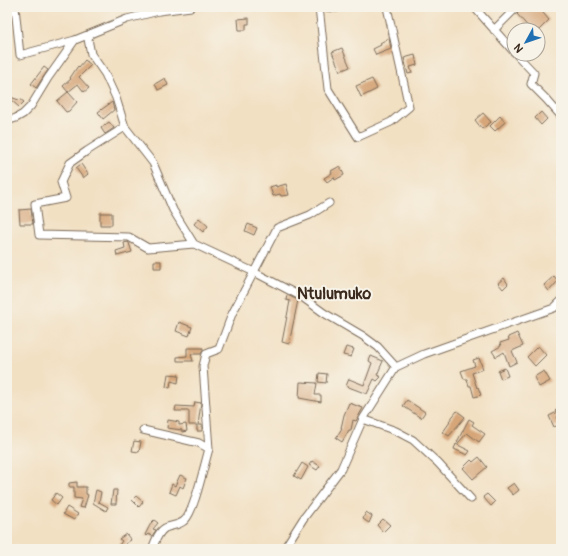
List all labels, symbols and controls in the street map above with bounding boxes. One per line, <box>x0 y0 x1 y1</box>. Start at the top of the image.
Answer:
north arrow <box>506 22 546 62</box>
text: N <box>511 41 526 55</box>
district label: Ntulumuko <box>297 284 372 304</box>

